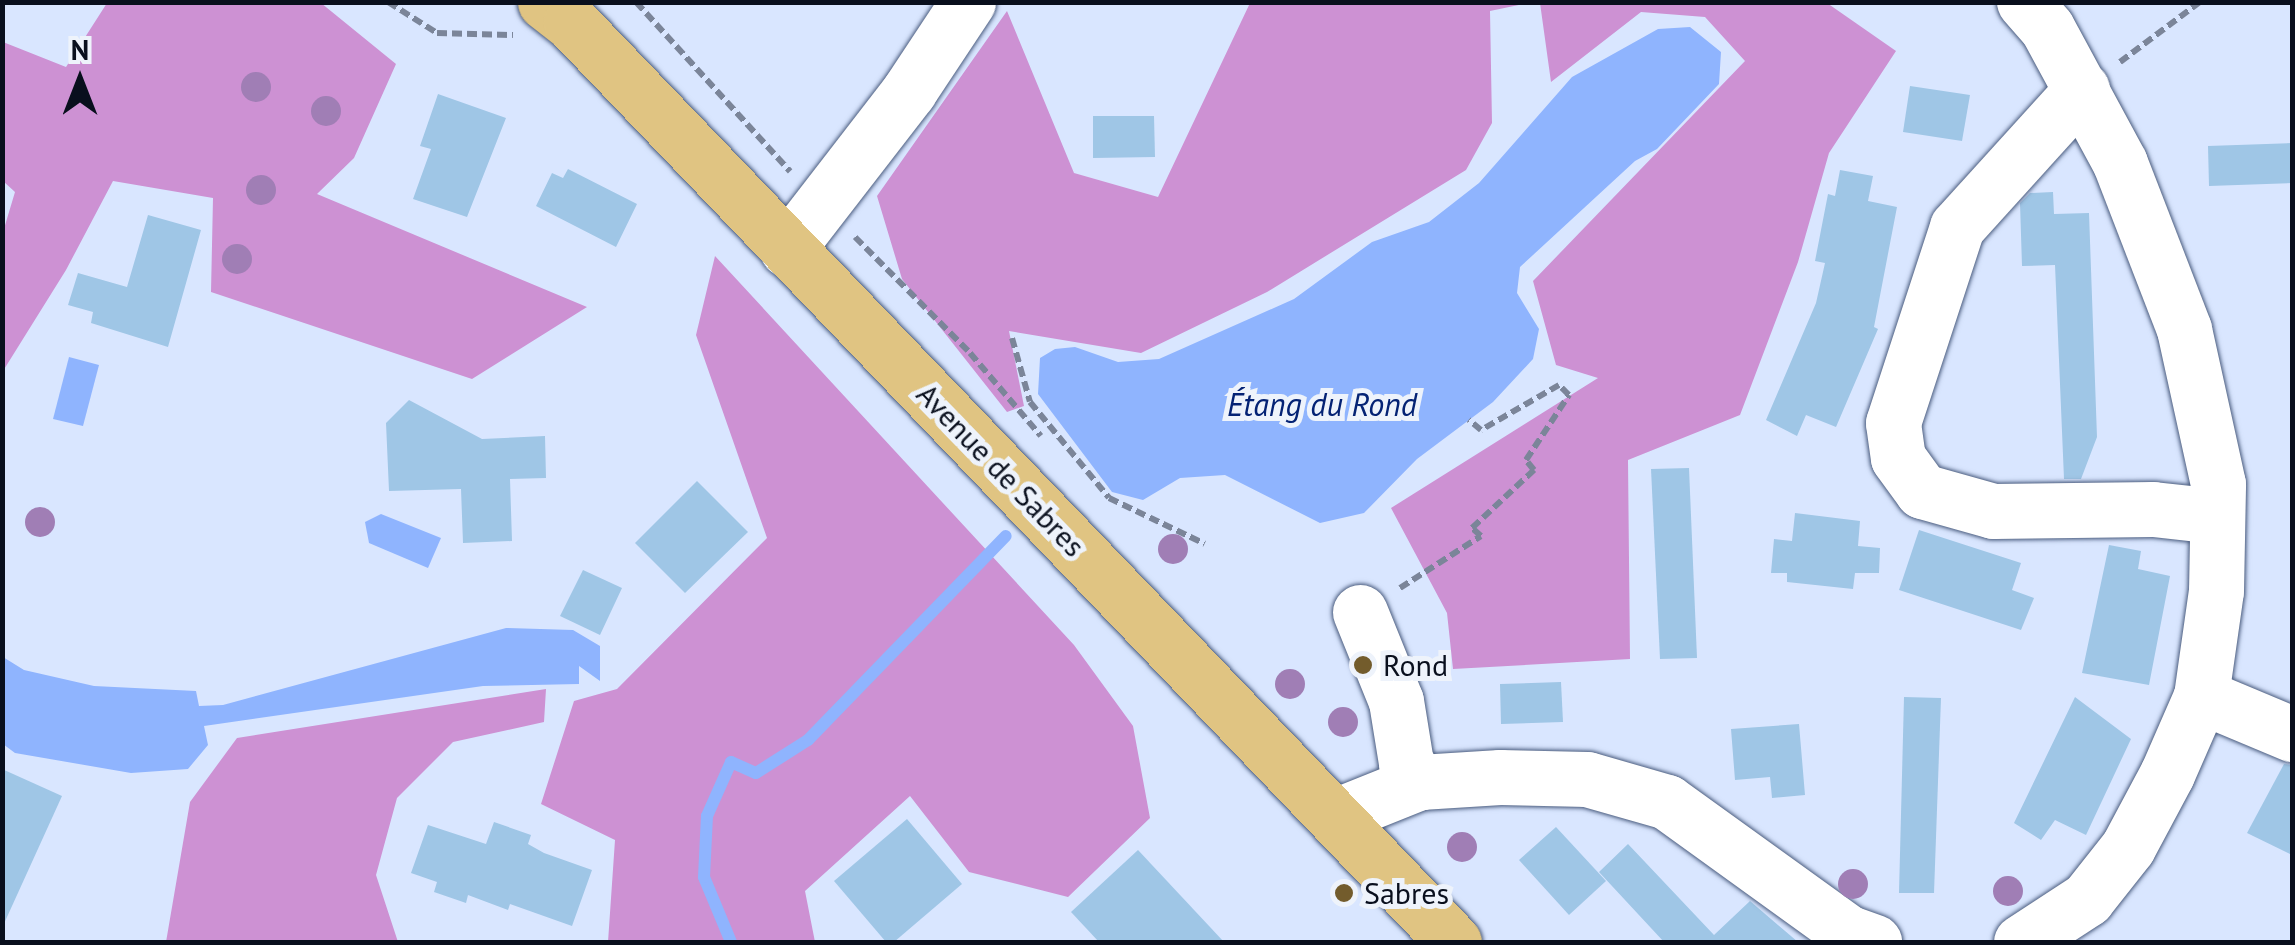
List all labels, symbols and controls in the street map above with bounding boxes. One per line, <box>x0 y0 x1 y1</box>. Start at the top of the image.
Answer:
north arrow <box>30 30 130 130</box>
text: N <box>71 31 89 68</box>
street label: Avenue de Sabres <box>909 376 1093 564</box>
water label: Étang du Rond <box>1227 385 1417 423</box>
place label: Rond <box>1383 647 1448 683</box>
marker: Rond <box>1352 654 1374 676</box>
place label: Sabres <box>1364 875 1449 911</box>
marker: Sabres <box>1333 882 1355 904</box>

